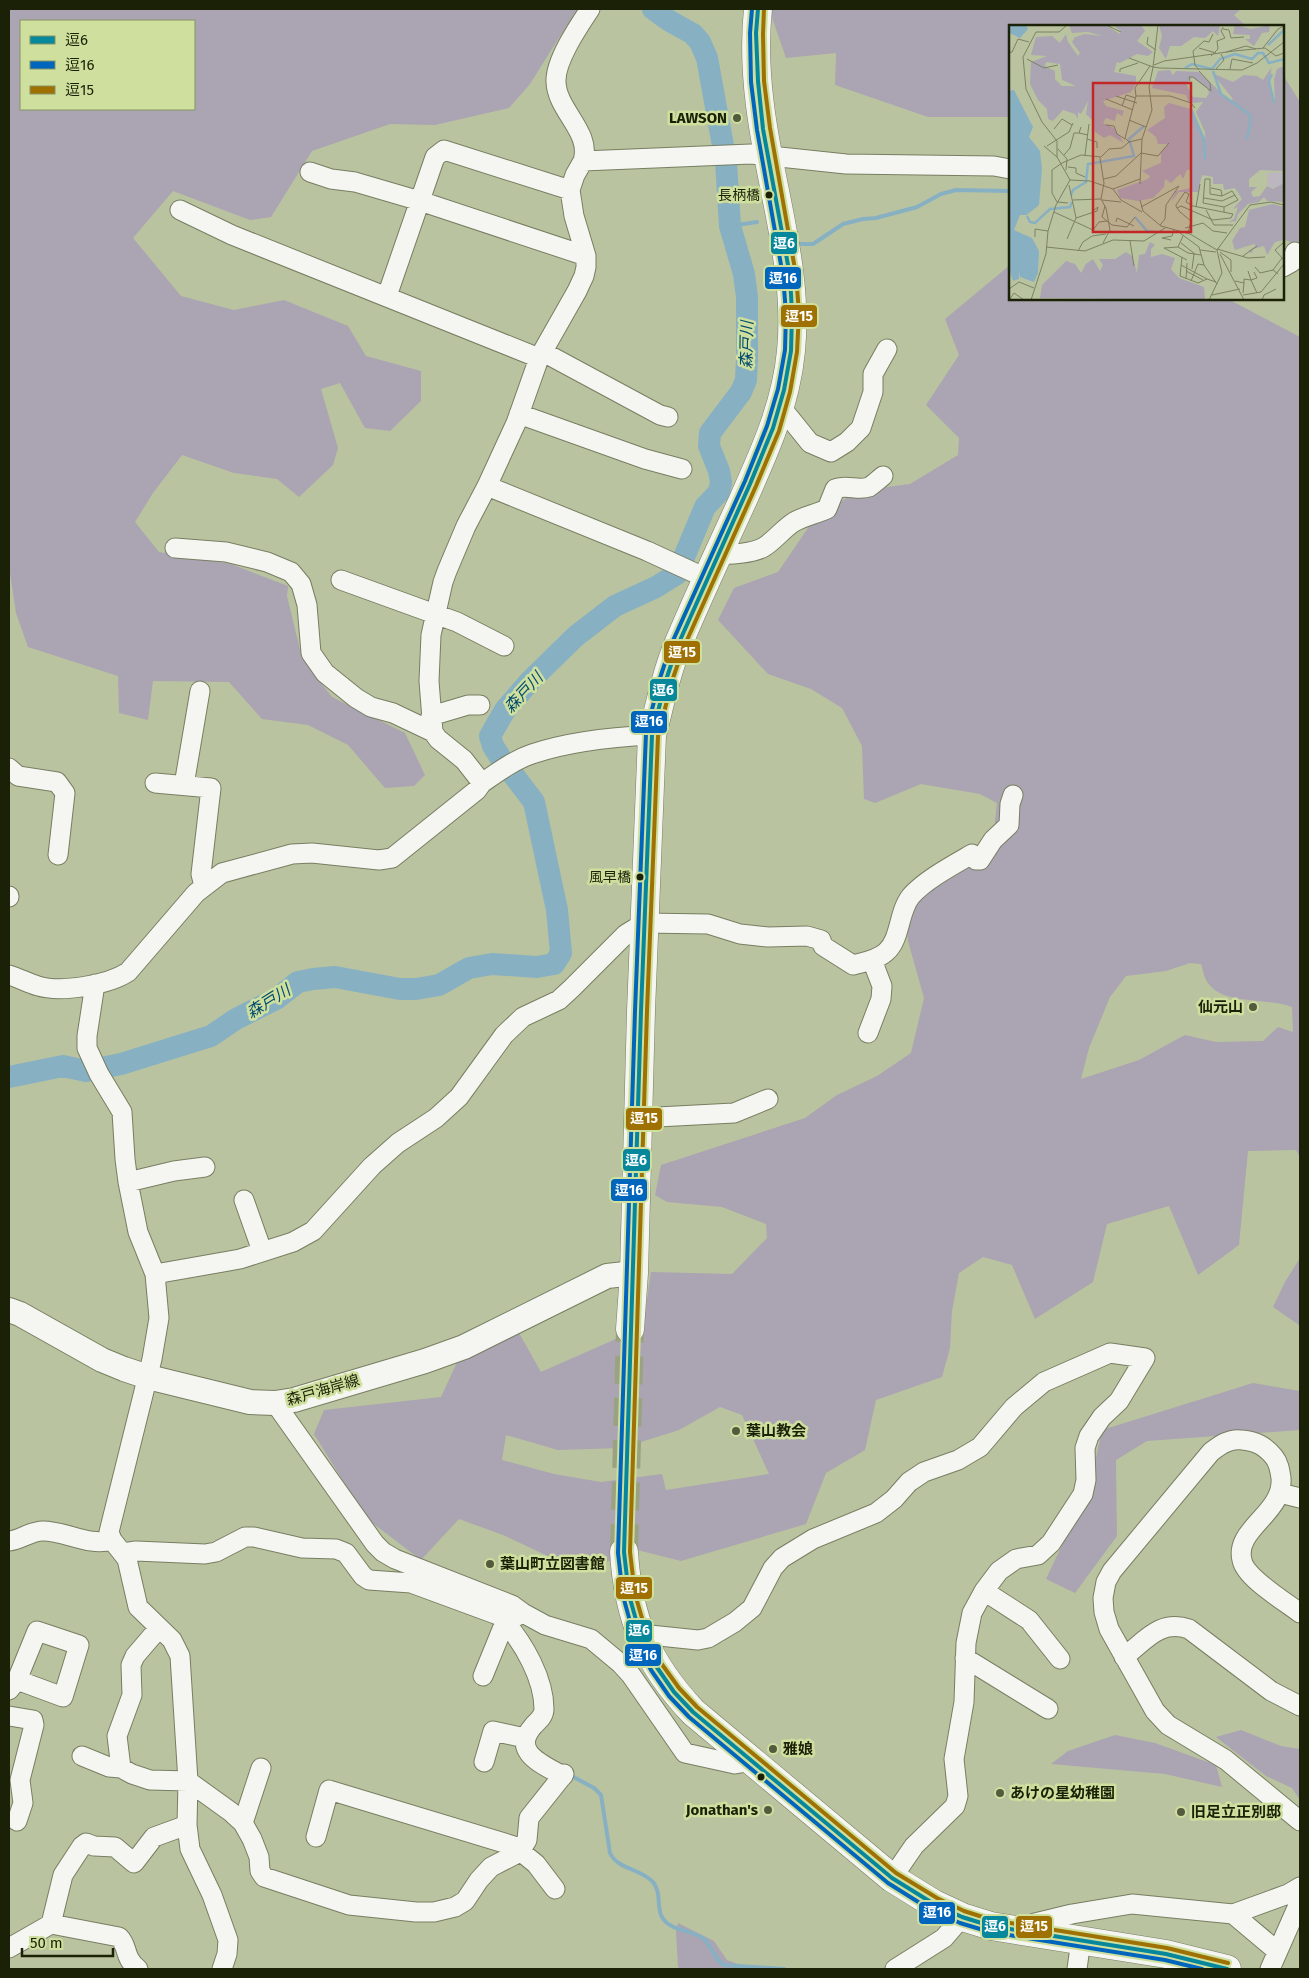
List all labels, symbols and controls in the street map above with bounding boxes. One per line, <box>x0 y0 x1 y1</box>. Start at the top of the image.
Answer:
legend <box>20 20 195 110</box>
inset map <box>1009 25 1284 300</box>
text: 逗6 <box>65 31 88 49</box>
text: 逗16 <box>65 56 95 74</box>
text: 逗15 <box>65 81 94 99</box>
place label: LAWSON <box>669 109 727 127</box>
marker: LAWSON <box>731 112 743 124</box>
place label: 長柄橋 <box>718 187 760 204</box>
marker: 長柄橋 <box>764 190 774 200</box>
line badge: 逗6 <box>770 231 798 255</box>
text: 逗6 <box>773 235 795 252</box>
line badge: 逗16 <box>764 266 802 290</box>
text: 逗16 <box>769 270 797 287</box>
line badge: 逗15 <box>780 304 818 328</box>
text: 逗15 <box>785 308 813 325</box>
water label: 森戸川 <box>737 319 756 369</box>
line badge: 逗15 <box>663 640 701 664</box>
text: 逗15 <box>668 644 696 661</box>
water label: 森戸川 <box>500 667 548 716</box>
line badge: 逗6 <box>649 678 678 702</box>
text: 逗6 <box>652 682 674 699</box>
line badge: 逗16 <box>630 710 668 734</box>
text: 逗16 <box>635 713 663 730</box>
place label: 風早橋 <box>589 869 631 886</box>
marker: 風早橋 <box>635 872 645 882</box>
water label: 森戸川 <box>243 980 295 1022</box>
place label: 仙元山 <box>1198 998 1243 1016</box>
marker: 仙元山 <box>1247 1001 1259 1013</box>
line badge: 逗15 <box>625 1107 663 1131</box>
text: 逗15 <box>630 1110 658 1127</box>
line badge: 逗6 <box>622 1148 651 1172</box>
text: 逗6 <box>625 1152 647 1169</box>
line badge: 逗16 <box>610 1178 648 1202</box>
text: 逗16 <box>615 1182 643 1199</box>
street label: 森戸海岸線 <box>284 1371 362 1409</box>
place label: 葉山教会 <box>746 1422 806 1440</box>
marker: 葉山教会 <box>730 1425 742 1437</box>
place label: 葉山町立図書館 <box>500 1555 605 1573</box>
marker: 葉山町立図書館 <box>484 1558 496 1570</box>
line badge: 逗15 <box>615 1576 653 1600</box>
text: 逗15 <box>620 1580 648 1597</box>
line badge: 逗6 <box>625 1619 653 1643</box>
text: 逗6 <box>628 1622 650 1639</box>
line badge: 逗16 <box>624 1643 662 1667</box>
text: 逗16 <box>629 1647 657 1664</box>
place label: 雅娘 <box>783 1740 813 1758</box>
marker: 雅娘 <box>767 1743 779 1755</box>
unlabelled marker <box>756 1772 766 1782</box>
place label: あけの星幼稚園 <box>1010 1784 1115 1802</box>
marker: あけの星幼稚園 <box>994 1787 1006 1799</box>
place label: Jonathan's <box>685 1801 758 1819</box>
place label: 旧足立正別邸 <box>1191 1803 1281 1821</box>
marker: Jonathan's <box>762 1804 774 1816</box>
marker: 旧足立正別邸 <box>1175 1806 1187 1818</box>
line badge: 逗16 <box>918 1901 956 1925</box>
text: 逗16 <box>923 1904 951 1921</box>
line badge: 逗6 <box>981 1915 1009 1939</box>
line badge: 逗15 <box>1015 1915 1053 1939</box>
text: 逗6 <box>984 1918 1006 1935</box>
text: 逗15 <box>1020 1918 1048 1935</box>
scale bar <box>22 1926 114 1958</box>
text: 50 m <box>30 1934 63 1952</box>

